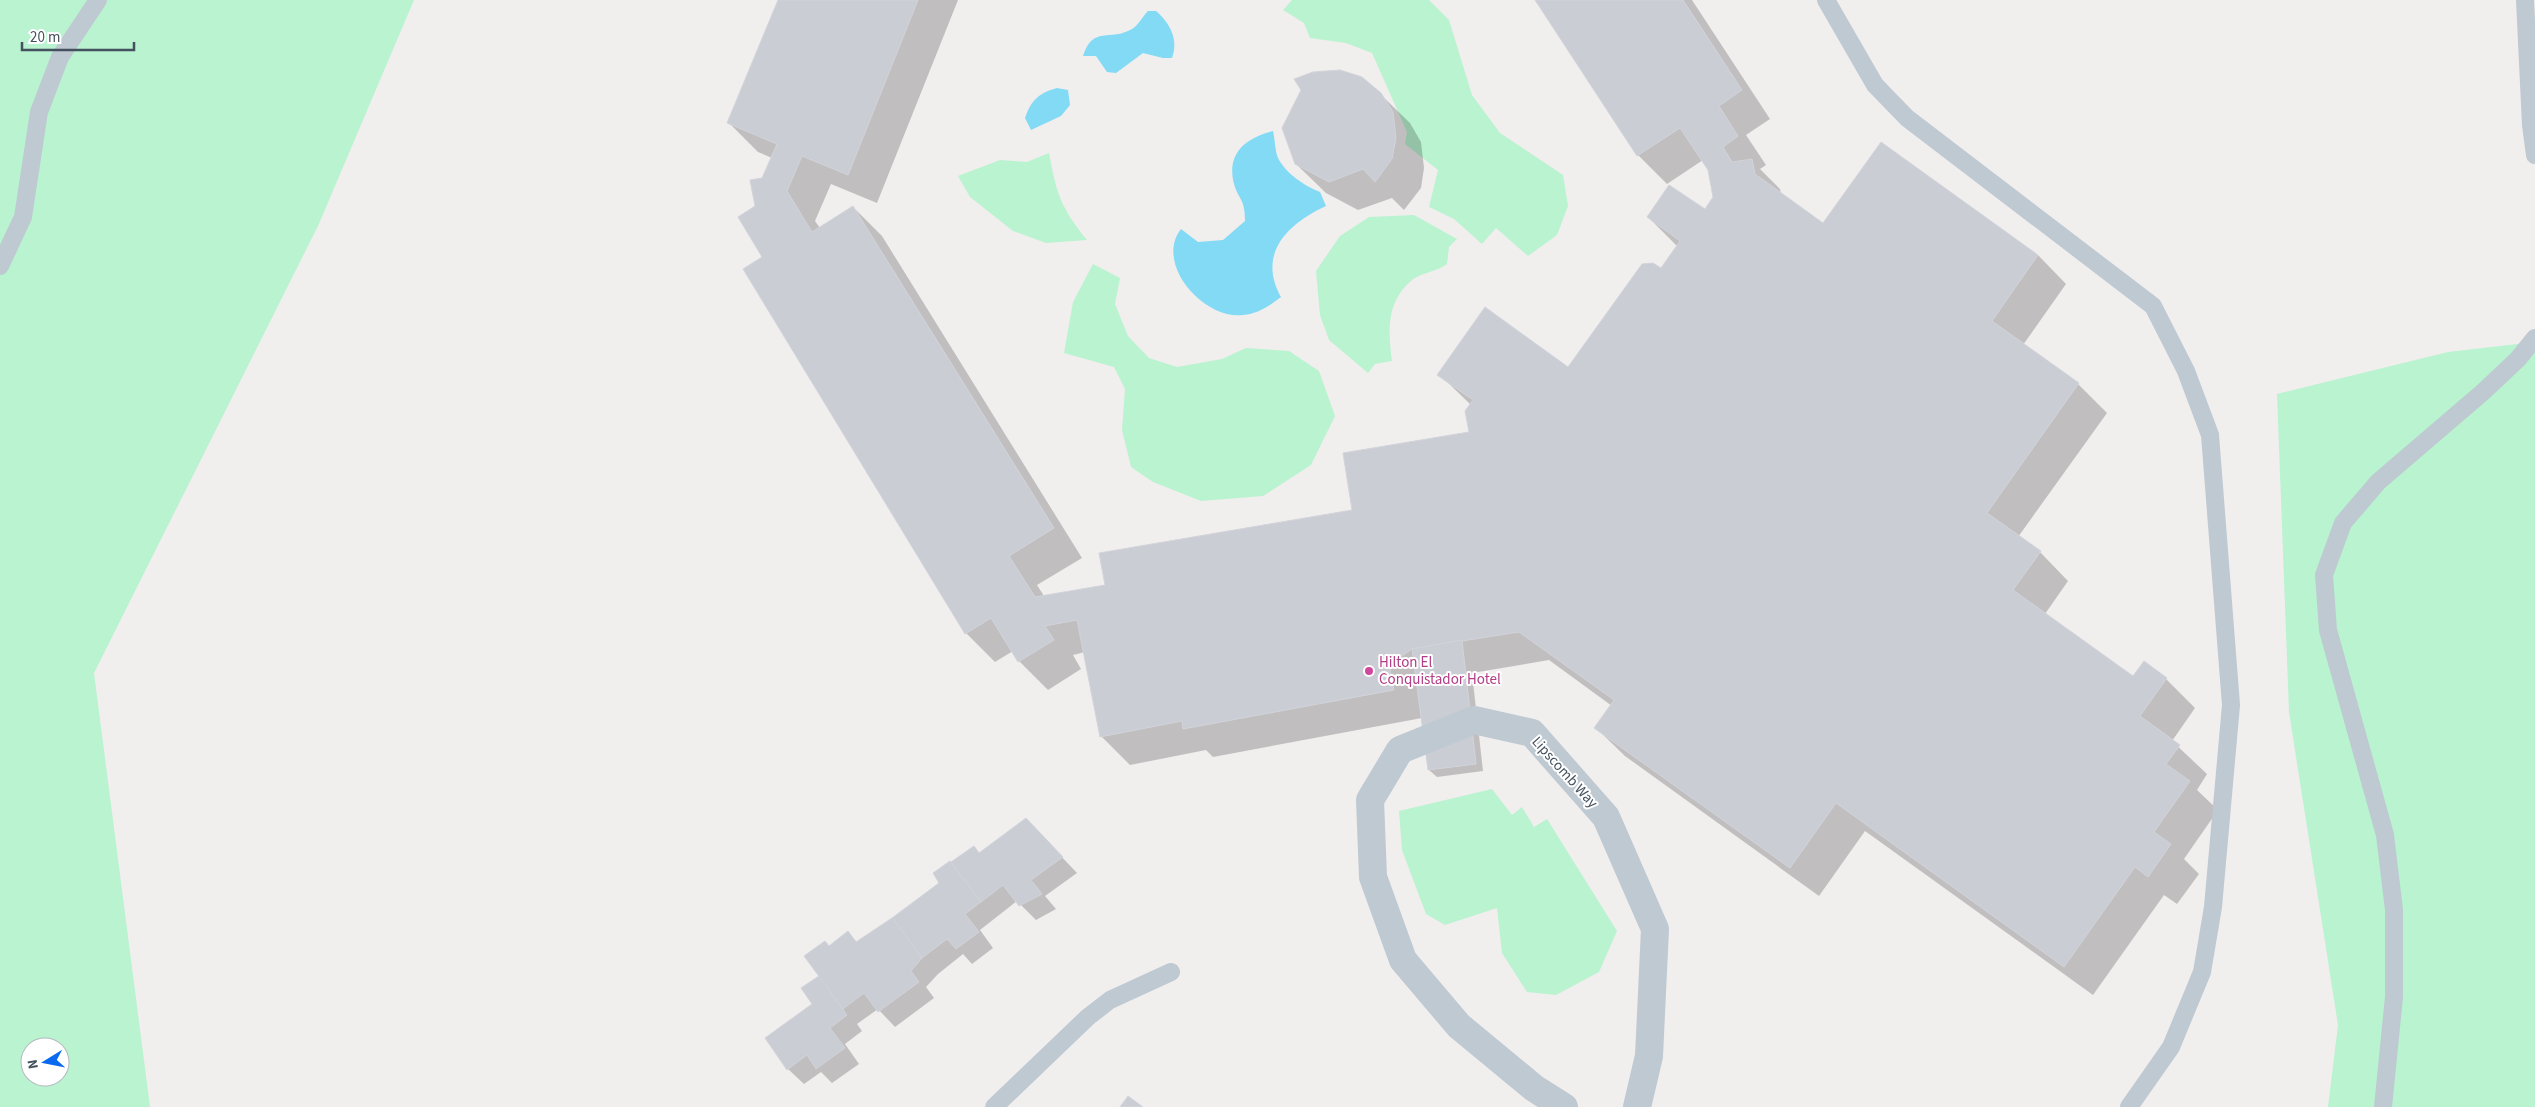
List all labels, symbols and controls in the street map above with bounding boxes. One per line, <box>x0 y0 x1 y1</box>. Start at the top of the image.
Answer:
scale bar <box>22 20 135 52</box>
text: 20 m <box>30 27 60 48</box>
place label: Hilton El Conquistador Hotel <box>1379 652 1501 690</box>
marker: Hilton El Conquistador Hotel <box>1363 665 1375 677</box>
street label: Lipscomb Way <box>1527 732 1603 813</box>
north arrow <box>20 1037 70 1087</box>
text: N <box>23 1058 44 1070</box>

